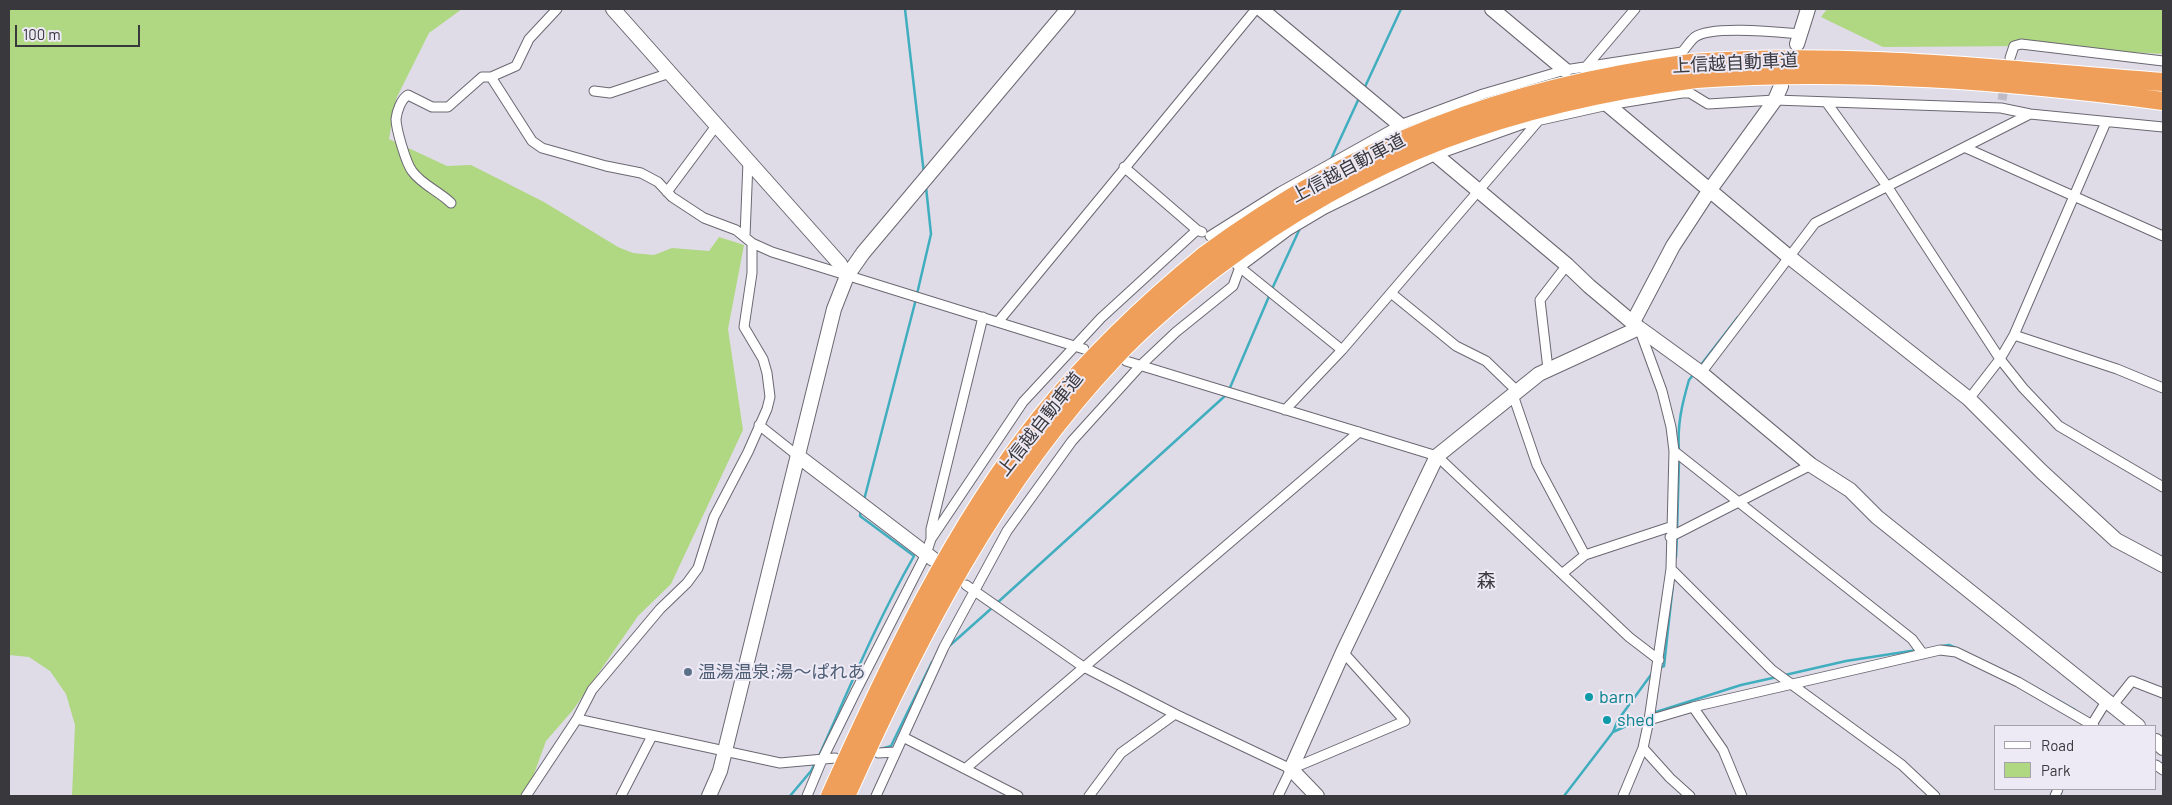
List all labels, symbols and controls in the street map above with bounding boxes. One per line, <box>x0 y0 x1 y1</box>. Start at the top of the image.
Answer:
scale bar <box>18 15 142 47</box>
text: 100 m <box>23 25 61 43</box>
street label: 上信越自動車道 <box>1672 49 1798 77</box>
street label: 上信越自動車道 <box>1287 129 1409 207</box>
street label: 上信越自動車道 <box>993 368 1087 480</box>
district label: 森 <box>1477 570 1495 592</box>
place label: 温湯温泉;湯〜ぱれあ <box>698 661 866 683</box>
marker: 温湯温泉;湯〜ぱれあ <box>682 666 694 678</box>
place label: barn <box>1599 686 1634 708</box>
marker: barn <box>1583 691 1595 703</box>
place label: shed <box>1617 709 1655 731</box>
marker: shed <box>1601 714 1613 726</box>
legend <box>1994 725 2157 790</box>
text: Road <box>2041 736 2074 754</box>
text: Park <box>2041 761 2070 779</box>

